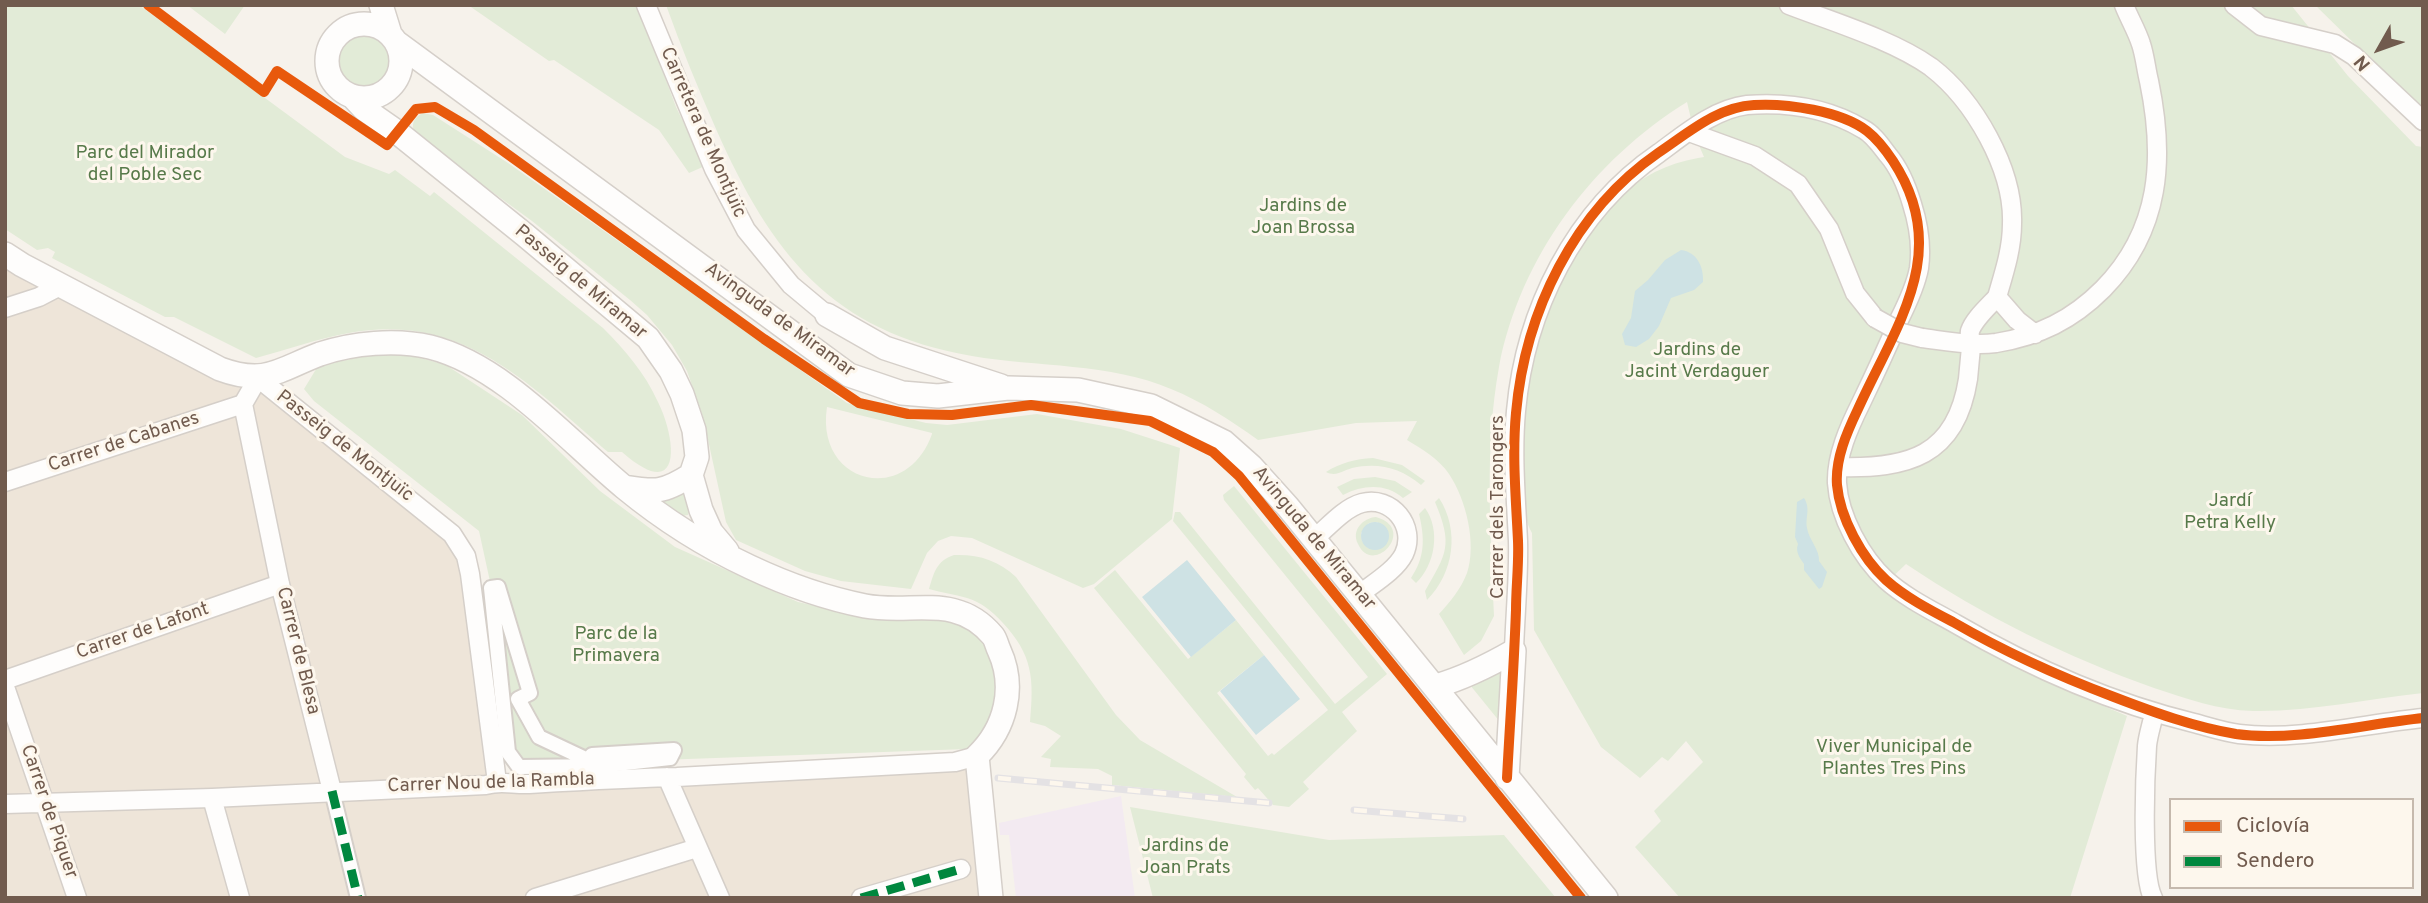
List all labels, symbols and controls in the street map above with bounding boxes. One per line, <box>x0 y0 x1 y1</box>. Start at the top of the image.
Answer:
north arrow <box>2344 14 2414 84</box>
street label: Carretera de Montjuïc <box>654 44 750 222</box>
text: N <box>2349 50 2376 75</box>
park label: Parc del Mirador del Poble Sec <box>75 143 215 187</box>
park label: Jardins de Joan Brossa <box>1251 196 1355 240</box>
street label: Passeig de Miramar <box>509 221 651 345</box>
street label: Avinguda de Miramar <box>699 259 859 383</box>
park label: Jardins de Jacint Verdaguer <box>1624 340 1770 384</box>
street label: Passeig de Montjuïc <box>271 386 417 508</box>
street label: Carrer de Cabanes <box>45 408 203 478</box>
street label: Carrer dels Tarongers <box>1488 415 1510 599</box>
street label: Avinguda de Miramar <box>1246 463 1380 615</box>
park label: Jardí Petra Kelly <box>2184 491 2276 535</box>
street label: Carrer de Blesa <box>270 585 324 717</box>
street label: Carrer de Lafont <box>74 599 212 665</box>
park label: Parc de la Primavera <box>572 624 660 668</box>
park label: Viver Municipal de Plantes Tres Pins <box>1816 737 1972 781</box>
street label: Carrer de Piquer <box>14 742 82 882</box>
street label: Carrer Nou de la Rambla <box>387 769 595 799</box>
legend <box>2169 798 2414 889</box>
text: Ciclovía <box>2236 813 2310 840</box>
park label: Jardins de Joan Prats <box>1139 836 1231 880</box>
text: Sendero <box>2236 848 2315 875</box>

